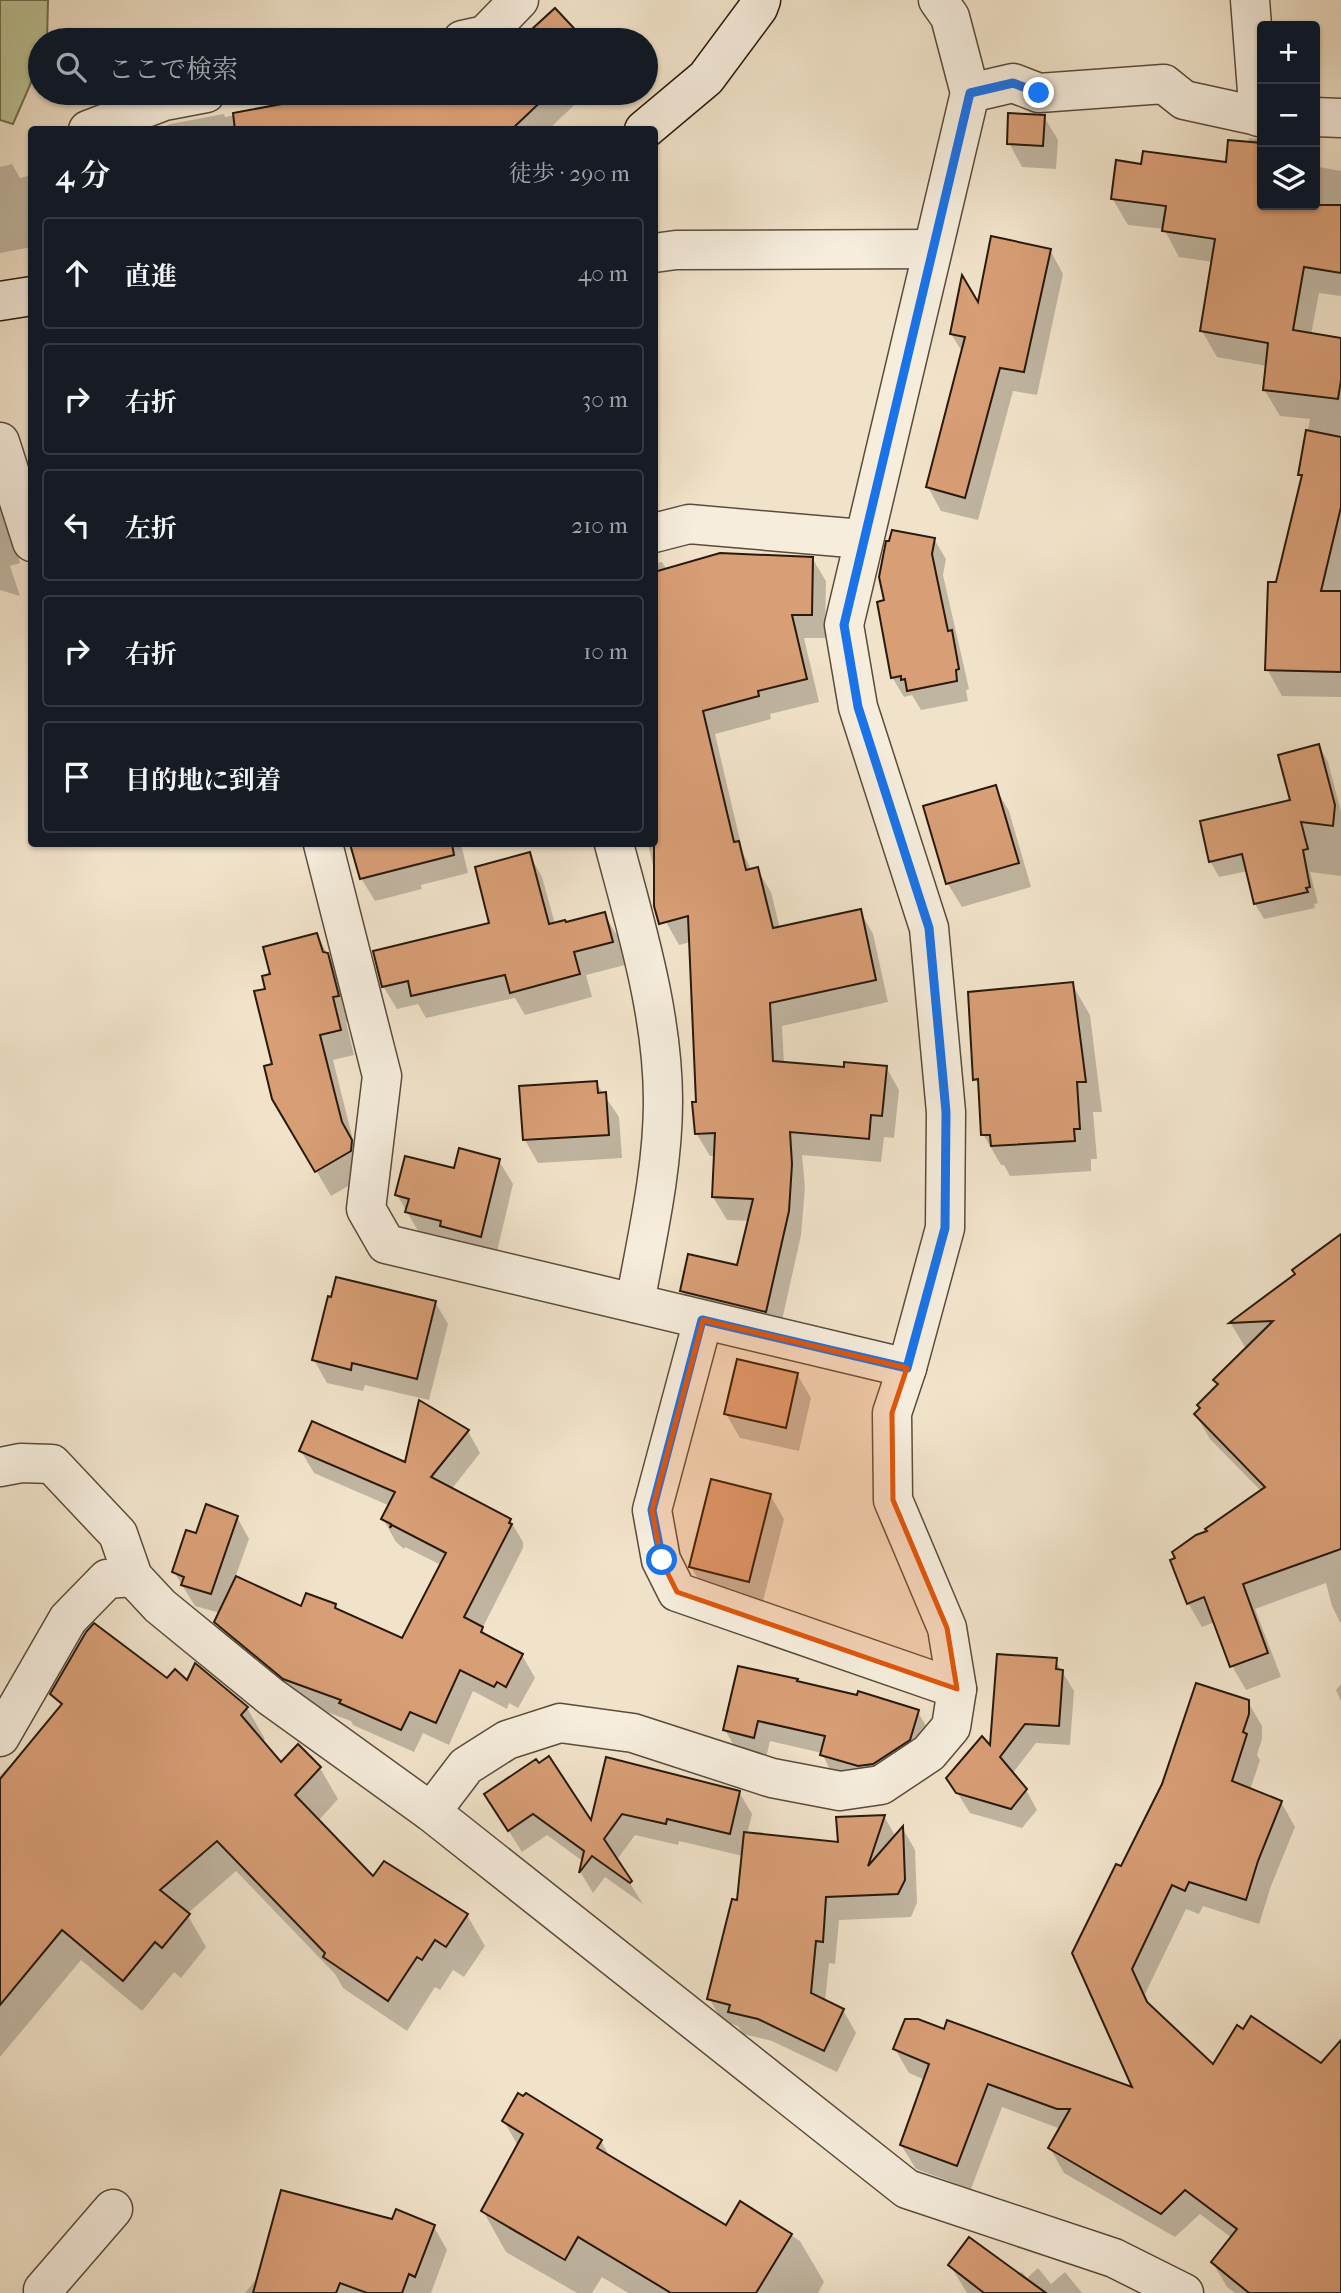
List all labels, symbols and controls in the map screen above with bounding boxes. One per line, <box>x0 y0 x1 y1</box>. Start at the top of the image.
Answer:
map controls <box>1257 21 1320 210</box>
button: + <box>1257 21 1320 84</box>
search box <box>28 28 658 105</box>
icon: search <box>52 48 90 86</box>
text: ここで検索 <box>108 54 238 85</box>
route end <box>1023 77 1054 108</box>
button: − <box>1257 84 1320 147</box>
button: layers <box>1257 147 1320 210</box>
text: 4 分 <box>56 158 110 193</box>
text: 徒歩 · 290 m <box>509 160 630 187</box>
icon: ahead <box>58 254 96 292</box>
text: 40 m <box>578 260 628 287</box>
text: 直進 <box>125 261 177 292</box>
icon: right <box>58 380 96 418</box>
text: 30 m <box>582 386 628 413</box>
text: 右折 <box>125 387 177 418</box>
icon: left <box>58 506 96 544</box>
text: 210 m <box>571 512 628 539</box>
text: 左折 <box>125 513 177 544</box>
icon: right <box>58 632 96 670</box>
text: 10 m <box>583 638 628 665</box>
text: 右折 <box>125 639 177 670</box>
icon: arrive <box>58 758 96 796</box>
text: 目的地に到着 <box>125 765 281 796</box>
route start <box>646 1544 677 1575</box>

